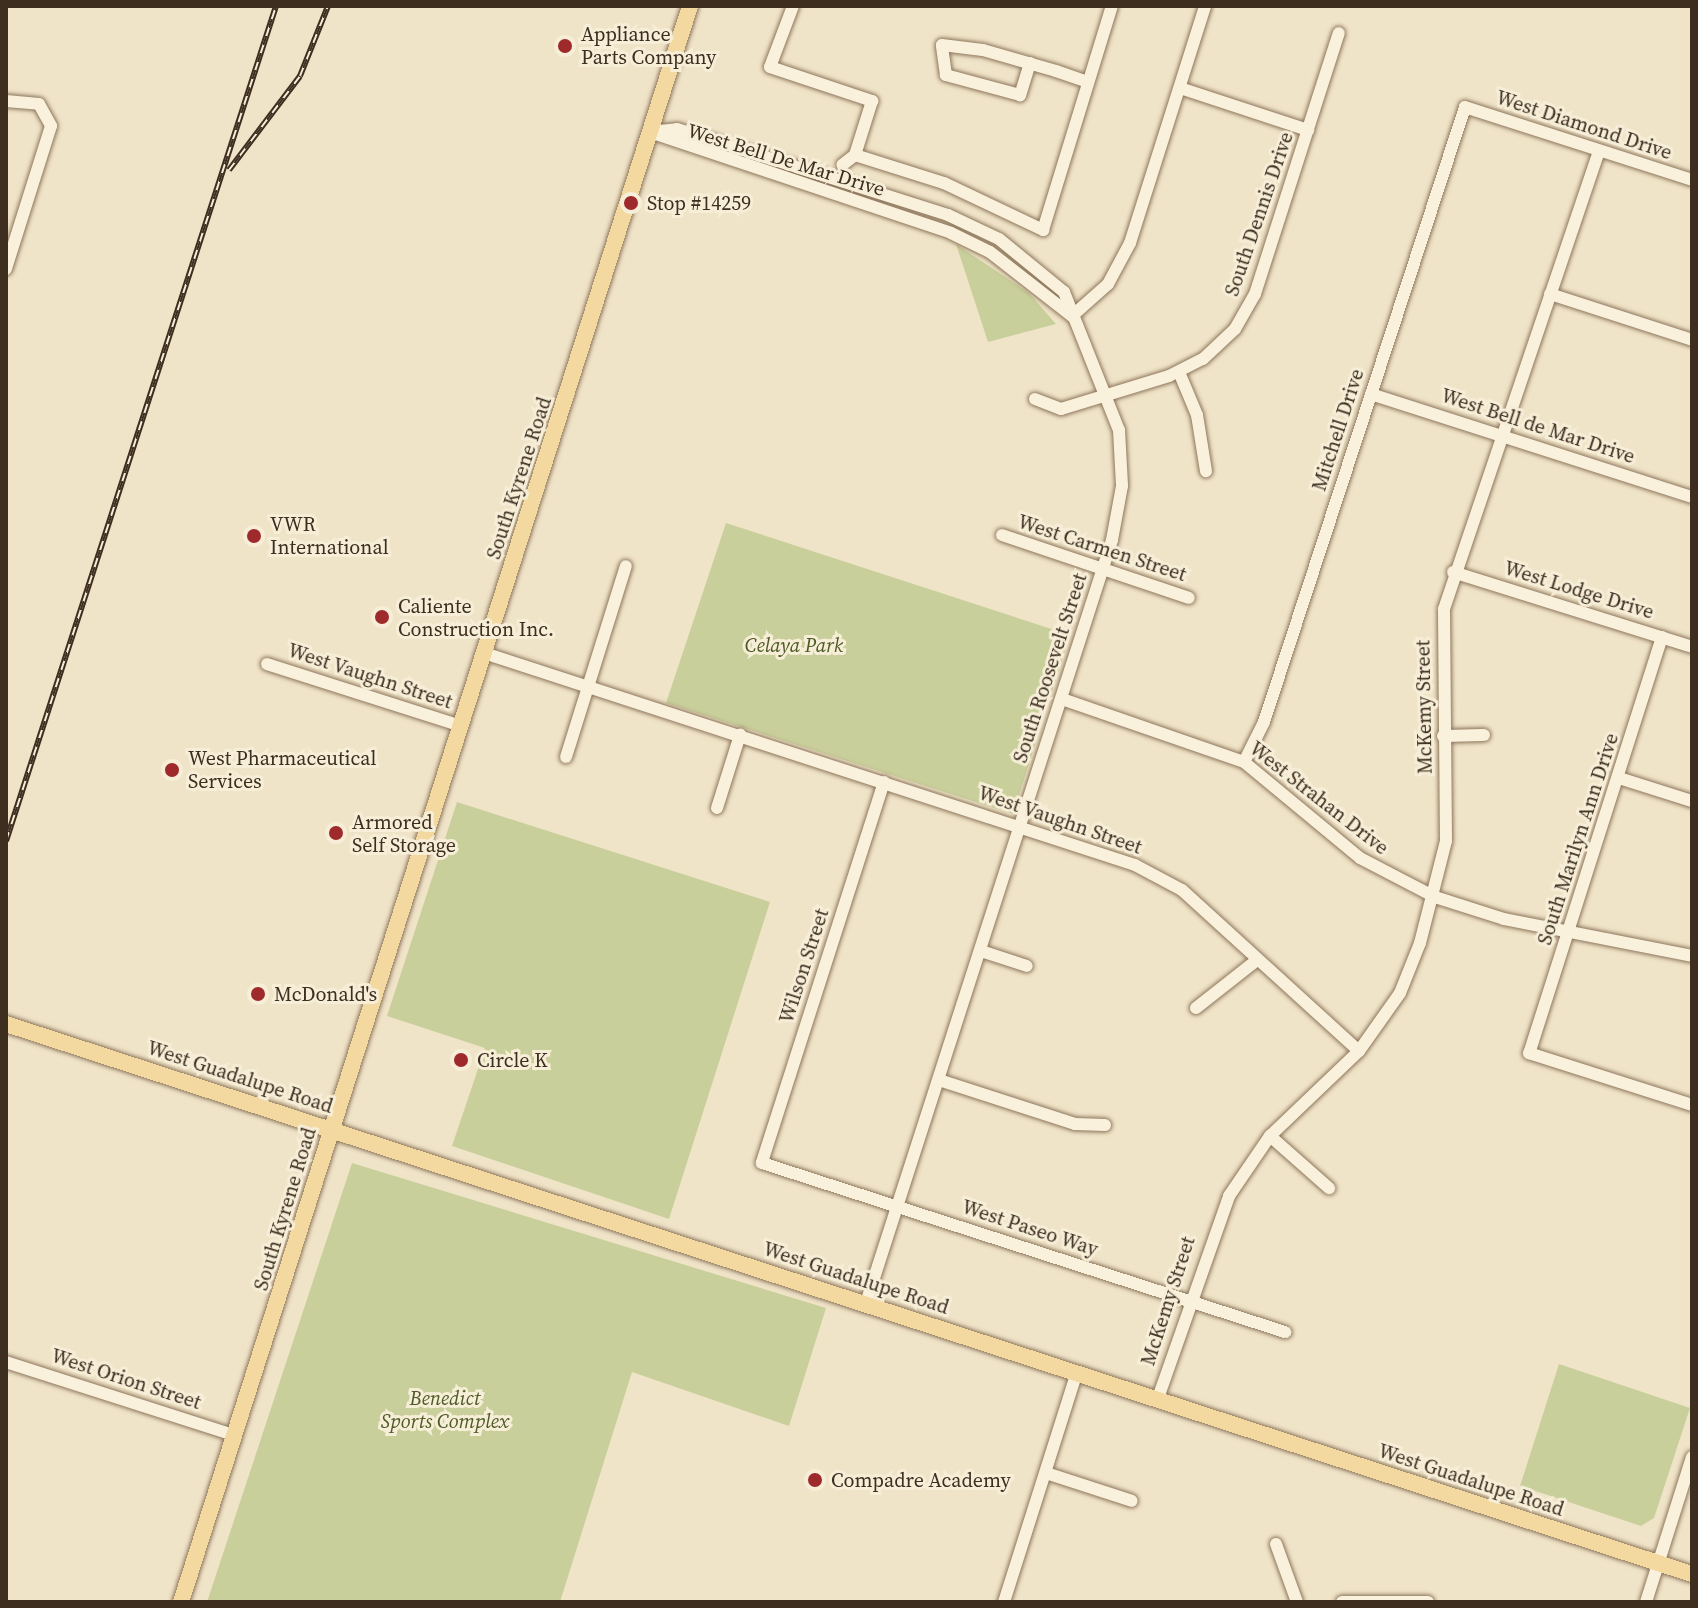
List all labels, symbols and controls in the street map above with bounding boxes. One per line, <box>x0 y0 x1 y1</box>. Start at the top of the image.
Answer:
place label: Appliance Parts Company <box>581 22 716 69</box>
marker: Appliance Parts Company <box>556 37 574 55</box>
street label: West Diamond Drive <box>1493 85 1675 165</box>
street label: West Bell De Mar Drive <box>684 119 888 201</box>
street label: South Dennis Drive <box>1220 129 1298 299</box>
place label: Stop #14259 <box>647 191 751 215</box>
marker: Stop #14259 <box>622 194 640 212</box>
street label: Mitchell Drive <box>1307 366 1369 494</box>
street label: West Bell de Mar Drive <box>1438 383 1638 469</box>
street label: South Kyrene Road <box>481 394 557 562</box>
street label: West Carmen Street <box>1015 509 1189 587</box>
place label: VWR International <box>270 512 389 559</box>
marker: VWR International <box>245 527 263 545</box>
street label: West Lodge Drive <box>1501 556 1657 624</box>
street label: South Roosevelt Street <box>1008 570 1092 766</box>
place label: Caliente Construction Inc. <box>398 594 554 641</box>
marker: Caliente Construction Inc. <box>373 608 391 626</box>
park label: Celaya Park <box>745 633 843 657</box>
street label: West Vaughn Street <box>284 638 456 714</box>
street label: McKemy Street <box>1411 640 1437 774</box>
street label: South Marilyn Ann Drive <box>1532 730 1624 948</box>
street label: West Strahan Drive <box>1245 736 1393 860</box>
place label: West Pharmaceutical Services <box>188 746 376 793</box>
marker: West Pharmaceutical Services <box>163 761 181 779</box>
street label: West Vaughn Street <box>975 781 1145 859</box>
place label: Armored Self Storage <box>352 810 456 857</box>
marker: Armored Self Storage <box>327 824 345 842</box>
street label: Wilson Street <box>774 906 834 1026</box>
place label: McDonald's <box>274 982 377 1006</box>
marker: McDonald's <box>249 985 267 1003</box>
street label: West Guadalupe Road <box>144 1036 336 1118</box>
place label: Circle K <box>477 1048 548 1072</box>
marker: Circle K <box>452 1051 470 1069</box>
street label: South Kyrene Road <box>249 1125 321 1293</box>
street label: West Paseo Way <box>959 1195 1101 1261</box>
street label: McKemy Street <box>1136 1233 1200 1369</box>
street label: West Guadalupe Road <box>760 1237 952 1319</box>
street label: West Orion Street <box>48 1344 204 1414</box>
park label: Benedict Sports Complex <box>381 1387 509 1434</box>
street label: West Guadalupe Road <box>1375 1439 1567 1521</box>
place label: Compadre Academy <box>831 1468 1011 1492</box>
marker: Compadre Academy <box>806 1471 824 1489</box>

